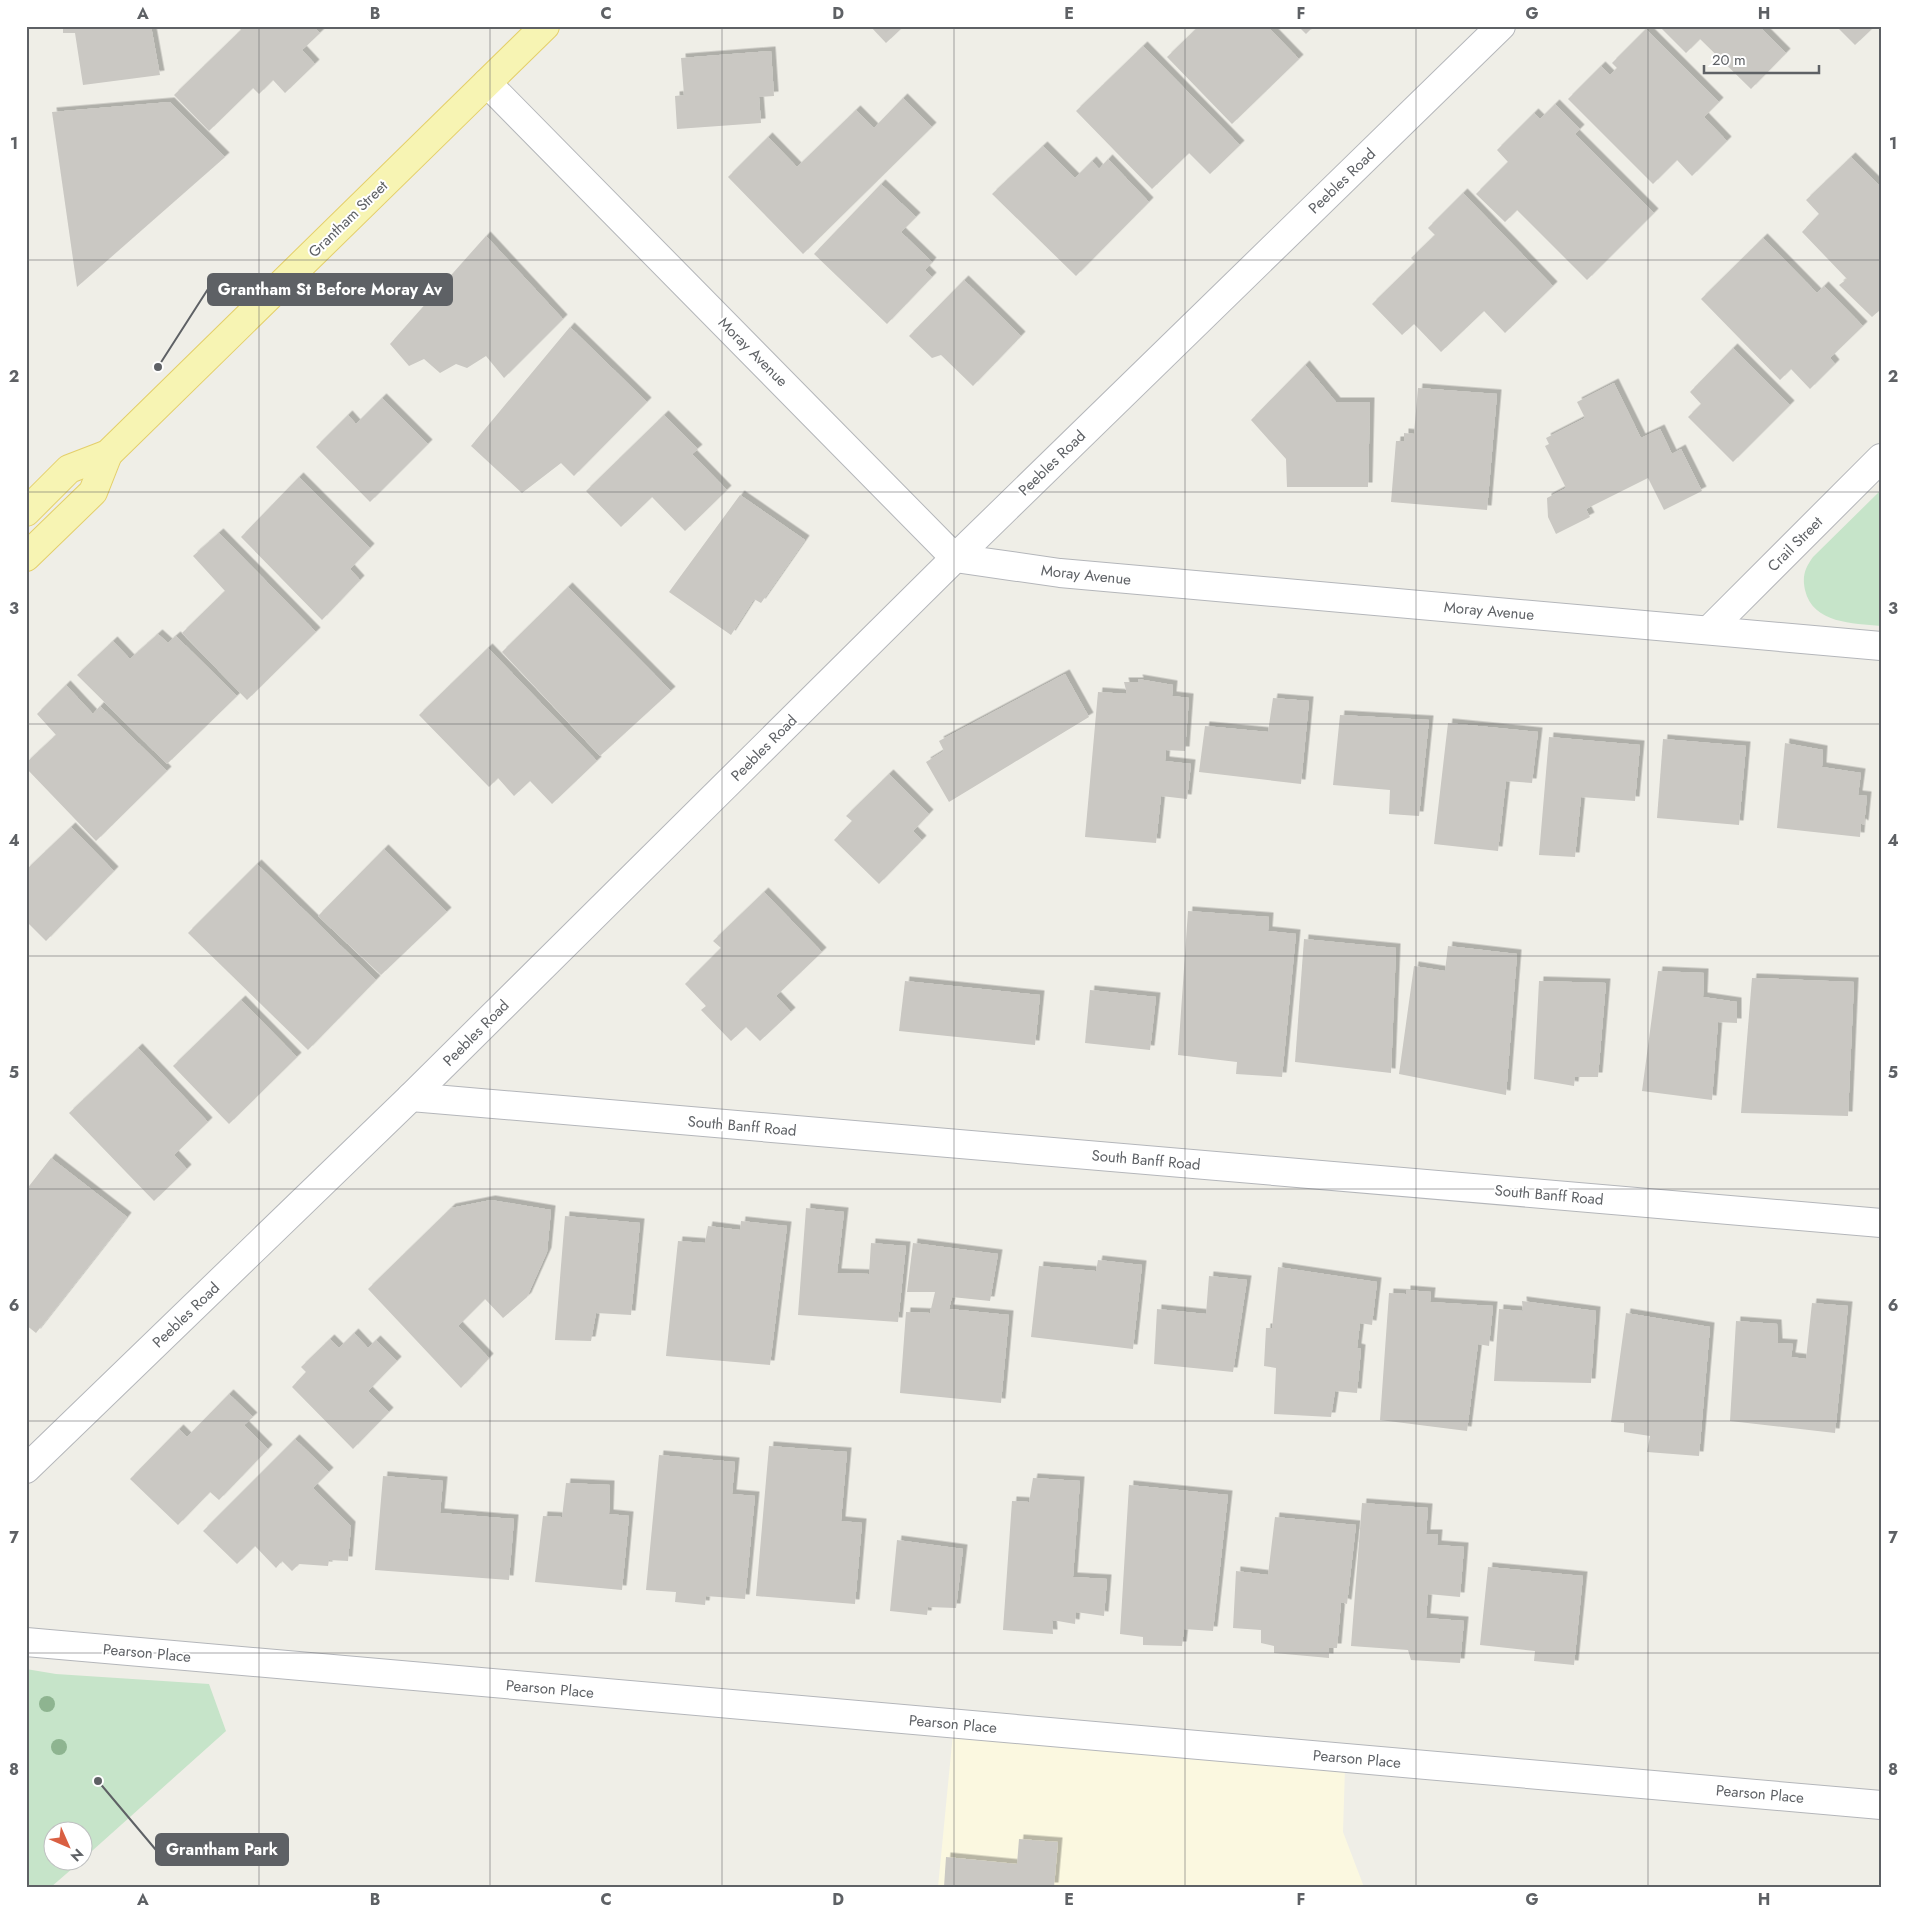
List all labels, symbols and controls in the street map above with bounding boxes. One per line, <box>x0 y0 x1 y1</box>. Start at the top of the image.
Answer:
text: A <box>136 2 149 25</box>
text: B <box>370 2 380 25</box>
text: C <box>600 2 612 25</box>
text: D <box>832 2 844 25</box>
text: E <box>1064 2 1074 25</box>
text: F <box>1297 2 1305 25</box>
text: G <box>1525 2 1539 25</box>
text: H <box>1758 2 1770 25</box>
scale bar <box>1704 42 1820 74</box>
text: 20 m <box>1712 49 1746 71</box>
text: 1 <box>10 132 18 155</box>
text: 1 <box>1889 132 1897 155</box>
street label: Peebles Road <box>1303 143 1381 219</box>
street label: Grantham Street <box>303 175 393 263</box>
callout: Grantham St Before Moray Av <box>208 274 452 305</box>
text: Grantham St Before Moray Av <box>218 278 443 301</box>
street label: Moray Avenue <box>713 312 793 392</box>
text: 2 <box>9 365 19 388</box>
text: 2 <box>1888 365 1898 388</box>
street label: Peebles Road <box>1013 425 1091 501</box>
street label: Crail Street <box>1762 511 1828 577</box>
street label: Moray Avenue <box>1040 559 1132 591</box>
street label: Moray Avenue <box>1443 596 1535 626</box>
text: 3 <box>9 597 19 620</box>
text: 3 <box>1888 597 1898 620</box>
street label: Peebles Road <box>726 710 802 786</box>
text: 4 <box>8 829 20 852</box>
text: 4 <box>1887 829 1899 852</box>
street label: Peebles Road <box>438 995 514 1071</box>
text: 5 <box>9 1061 19 1084</box>
text: 5 <box>1888 1061 1898 1084</box>
street label: South Banff Road <box>687 1110 797 1142</box>
street label: South Banff Road <box>1091 1144 1201 1176</box>
street label: South Banff Road <box>1494 1179 1604 1211</box>
street label: Peebles Road <box>147 1277 225 1353</box>
text: 6 <box>9 1294 19 1317</box>
text: 6 <box>1888 1294 1898 1317</box>
text: 7 <box>9 1526 19 1549</box>
text: 7 <box>1888 1526 1898 1549</box>
street label: Pearson Place <box>102 1638 192 1668</box>
street label: Pearson Place <box>505 1674 595 1704</box>
street label: Pearson Place <box>908 1709 998 1739</box>
street label: Pearson Place <box>1312 1744 1402 1774</box>
text: 8 <box>9 1758 19 1781</box>
text: 8 <box>1888 1758 1898 1781</box>
street label: Pearson Place <box>1715 1779 1805 1809</box>
north arrow <box>42 1820 92 1870</box>
callout: Grantham Park <box>156 1834 288 1865</box>
text: Grantham Park <box>166 1838 279 1861</box>
text: N <box>66 1844 88 1866</box>
text: A <box>136 1888 149 1911</box>
text: B <box>370 1888 380 1911</box>
text: C <box>600 1888 612 1911</box>
text: D <box>832 1888 844 1911</box>
text: E <box>1064 1888 1074 1911</box>
text: F <box>1297 1888 1305 1911</box>
text: G <box>1525 1888 1539 1911</box>
text: H <box>1758 1888 1770 1911</box>

